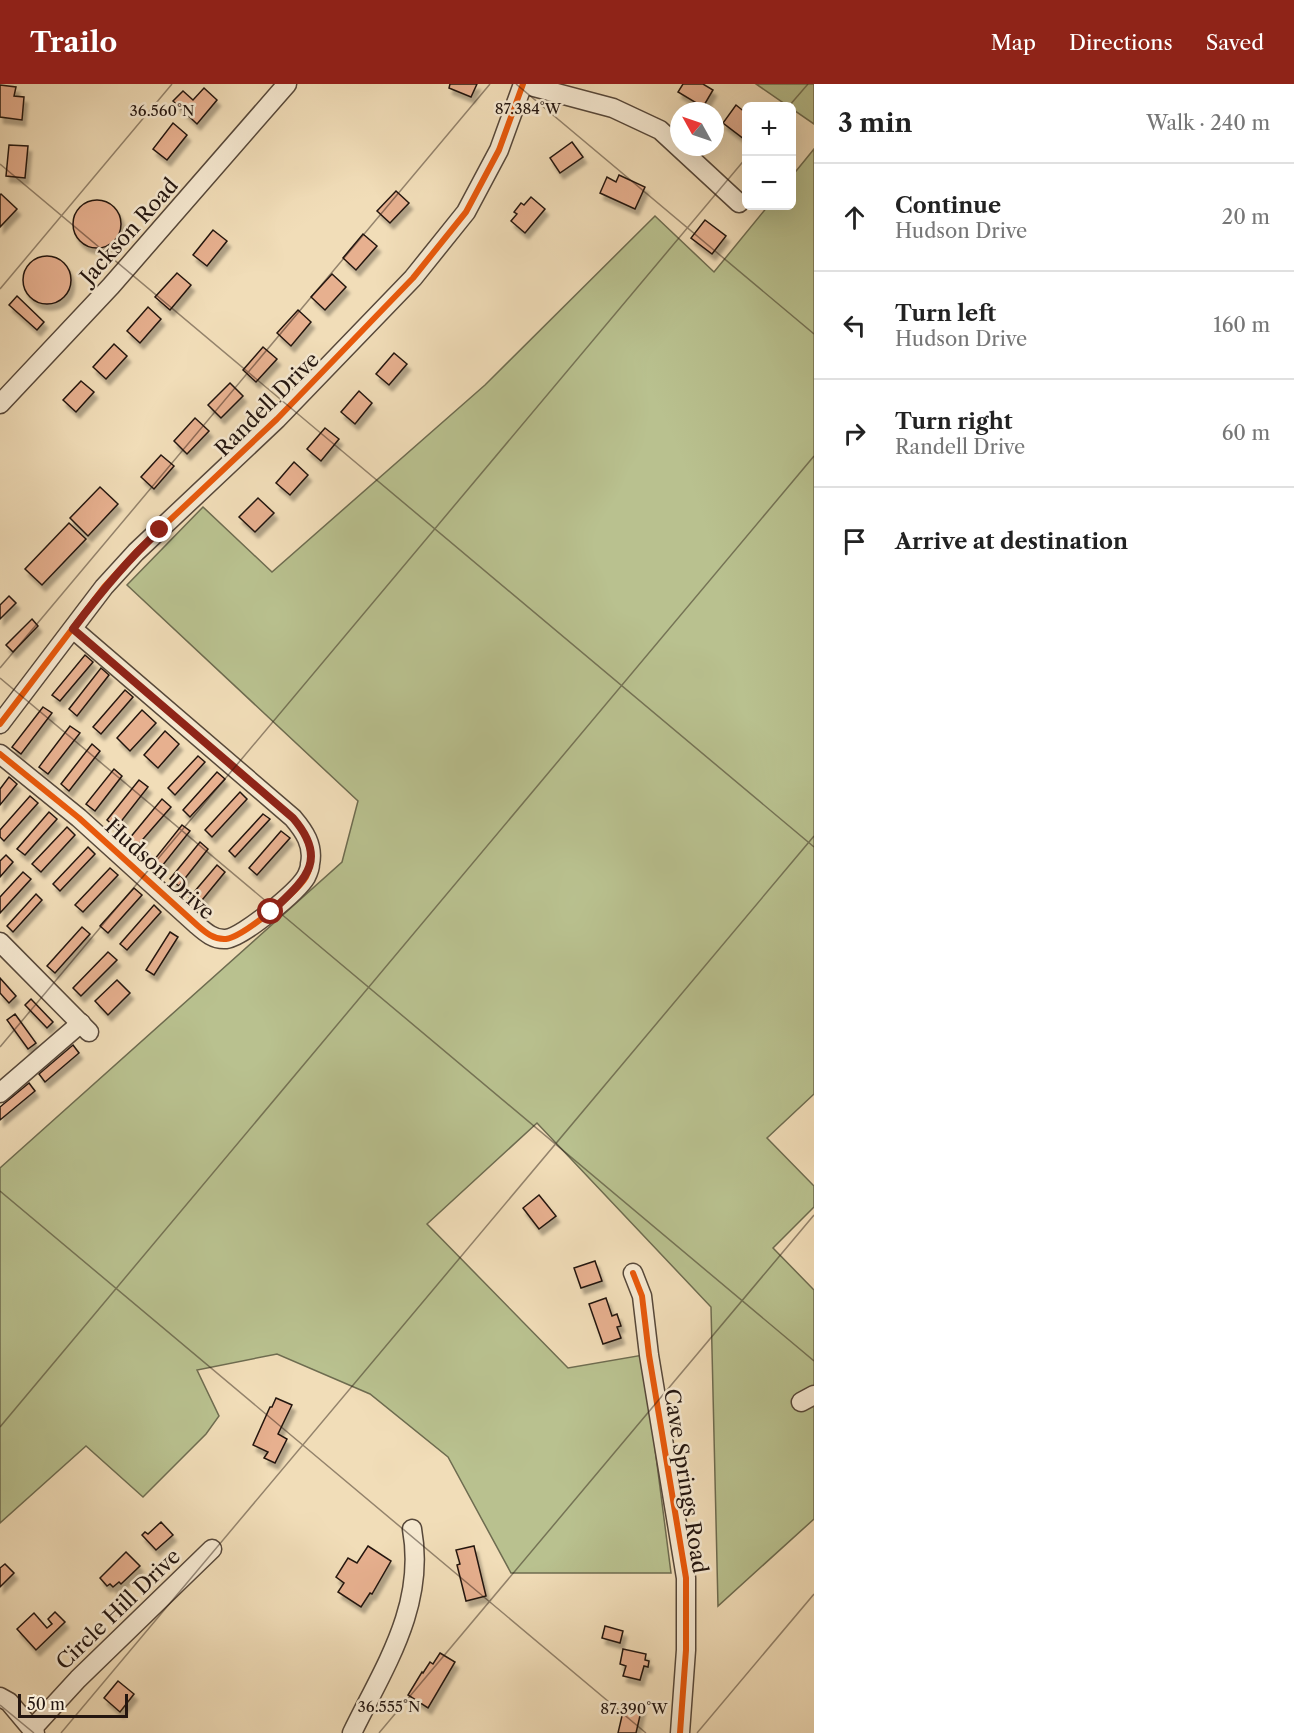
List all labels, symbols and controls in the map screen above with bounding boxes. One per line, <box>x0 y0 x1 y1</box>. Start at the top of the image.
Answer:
text: Trailo <box>30 25 117 59</box>
text: Map <box>991 30 1036 55</box>
text: Directions <box>1069 30 1173 55</box>
text: Saved <box>1206 30 1264 55</box>
text: 87.384°W <box>495 99 562 118</box>
text: 36.560°N <box>130 101 194 120</box>
north arrow <box>670 102 724 156</box>
map controls <box>742 102 796 210</box>
button: + <box>742 102 796 156</box>
text: 3 min <box>838 107 912 139</box>
text: Walk · 240 m <box>1146 111 1270 135</box>
button: − <box>742 156 796 210</box>
street label: Jackson Road <box>73 173 183 291</box>
text: Continue <box>895 192 1001 219</box>
icon: ahead <box>838 201 871 234</box>
text: 20 m <box>1222 205 1270 229</box>
text: Hudson Drive <box>895 219 1027 243</box>
text: Turn left <box>895 300 996 327</box>
icon: left <box>838 309 871 342</box>
text: 160 m <box>1213 313 1270 337</box>
text: Hudson Drive <box>895 327 1027 351</box>
street label: Randell Drive <box>210 347 324 461</box>
text: Turn right <box>895 408 1013 435</box>
icon: right <box>838 417 871 450</box>
text: 60 m <box>1222 421 1270 445</box>
text: Randell Drive <box>895 435 1025 459</box>
route end <box>146 516 172 542</box>
icon: arrive <box>838 525 871 558</box>
text: Arrive at destination <box>895 528 1128 555</box>
street label: Hudson Drive <box>100 813 220 925</box>
route start <box>257 898 283 924</box>
street label: Cave Springs Road <box>659 1387 713 1575</box>
street label: Circle Hill Drive <box>51 1543 185 1675</box>
scale bar <box>18 1691 128 1718</box>
text: 50 m <box>27 1694 65 1714</box>
text: 36.555°N <box>358 1697 420 1716</box>
text: 87.390°W <box>600 1699 668 1718</box>

